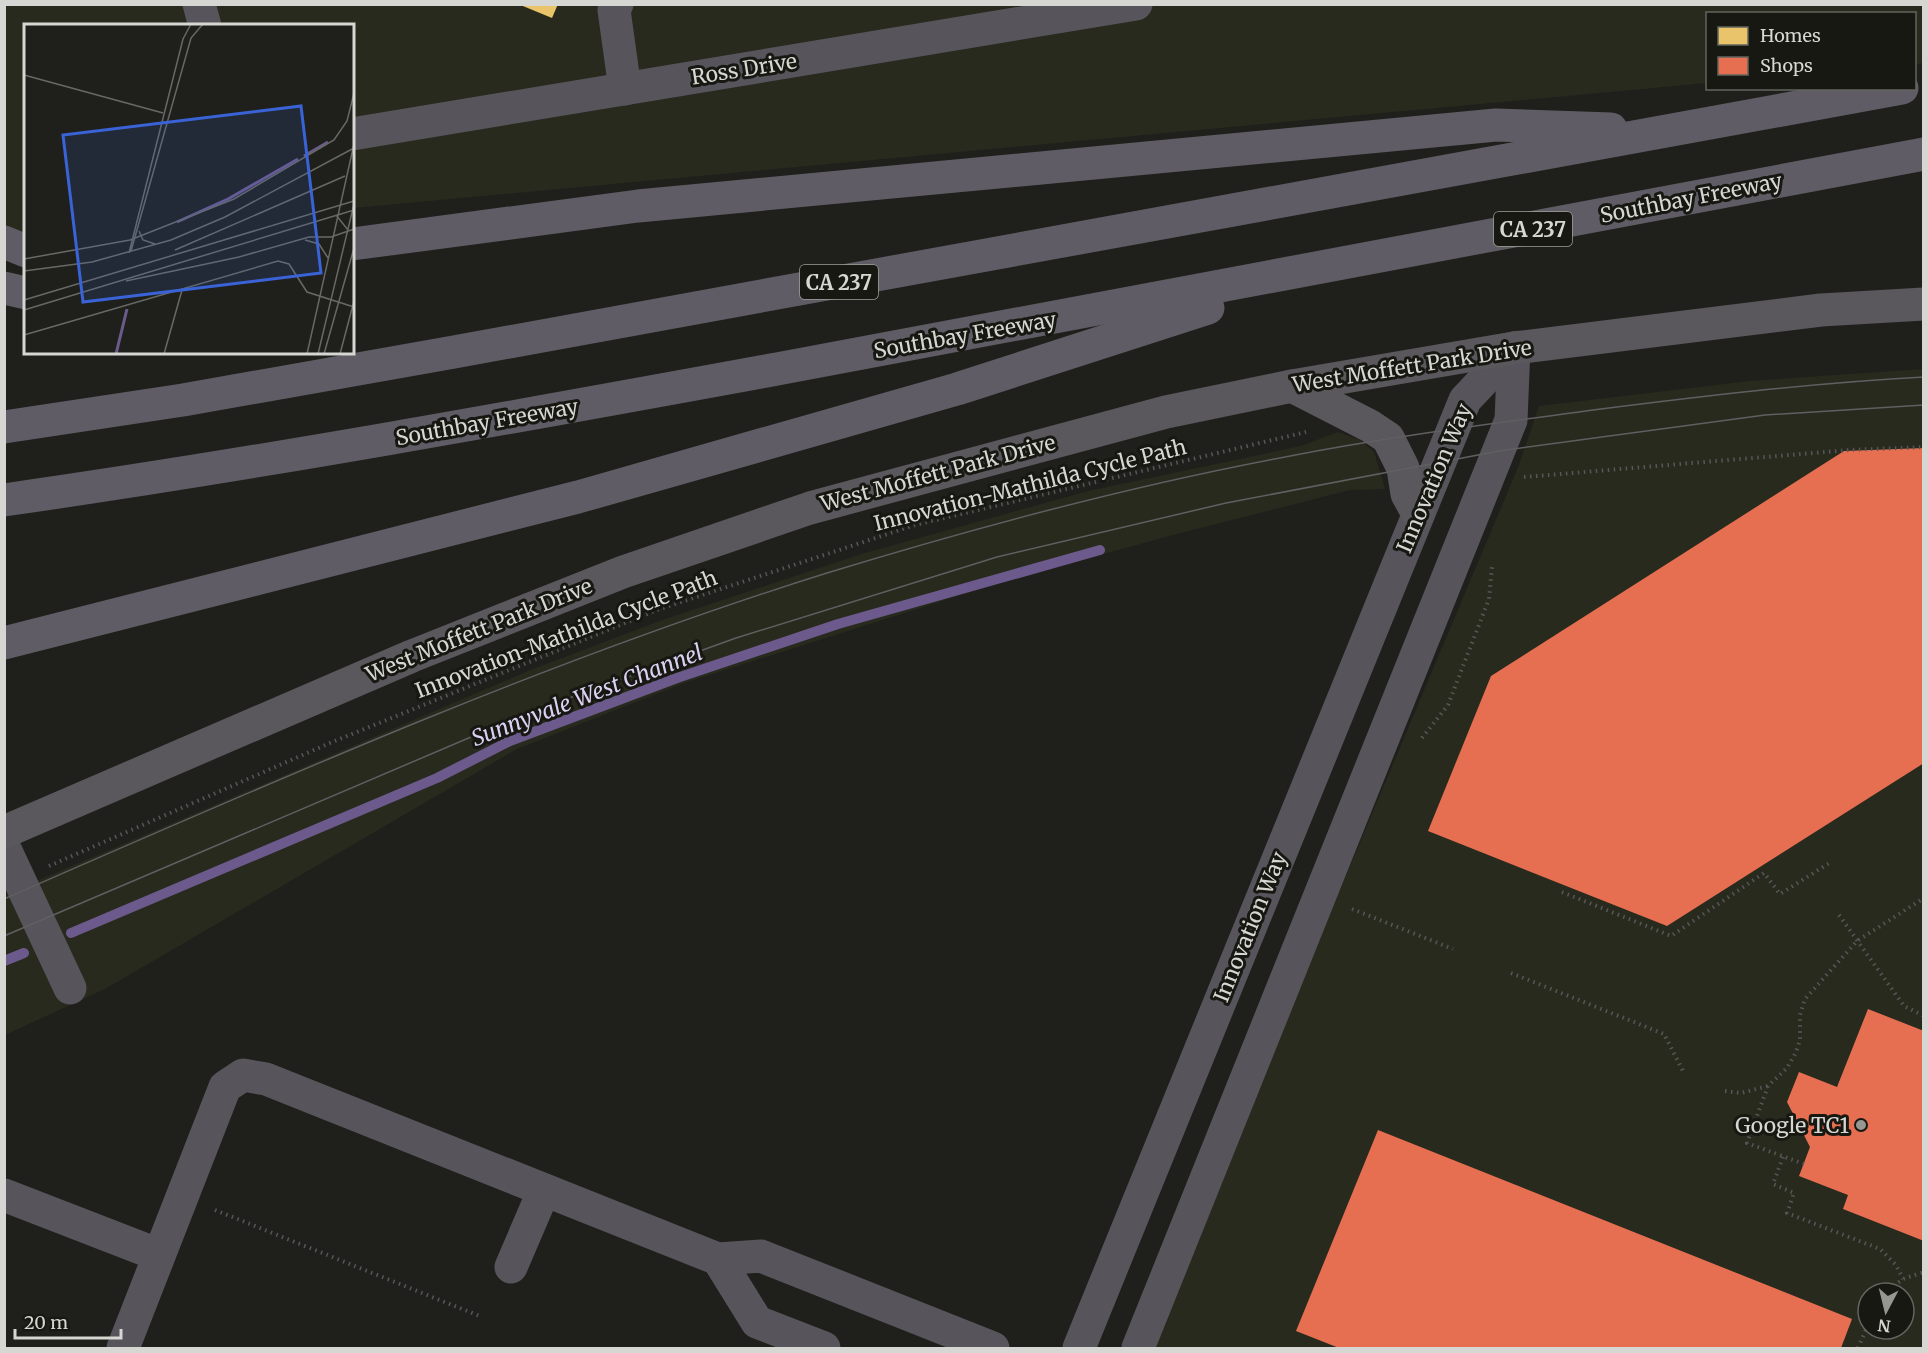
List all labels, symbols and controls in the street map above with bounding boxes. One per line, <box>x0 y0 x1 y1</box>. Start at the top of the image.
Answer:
legend <box>1706 12 1916 90</box>
inset map <box>24 24 354 354</box>
text: Homes <box>1760 24 1821 47</box>
street label: Ross Drive <box>689 47 799 91</box>
text: Shops <box>1760 54 1813 77</box>
street label: Southbay Freeway <box>1598 167 1785 229</box>
road number: CA 237 <box>1494 212 1572 246</box>
road number: CA 237 <box>800 265 878 299</box>
street label: Southbay Freeway <box>872 306 1059 364</box>
street label: West Moffett Park Drive <box>1289 334 1534 398</box>
street label: Southbay Freeway <box>394 393 581 451</box>
street label: Innovation Way <box>1390 398 1478 557</box>
street label: West Moffett Park Drive <box>817 429 1058 518</box>
street label: Innovation-Mathilda Cycle Path <box>871 433 1189 537</box>
street label: Innovation-Mathilda Cycle Path <box>411 564 721 704</box>
street label: West Moffett Park Drive <box>361 572 596 688</box>
water label: Sunnyvale West Channel <box>467 638 707 752</box>
street label: Innovation Way <box>1208 847 1293 1006</box>
place label: Google TC1 <box>1735 1112 1849 1139</box>
marker: Google TC1 <box>1854 1118 1868 1132</box>
north arrow <box>1856 1281 1916 1341</box>
scale bar <box>15 1302 122 1340</box>
text: 20 m <box>24 1311 68 1334</box>
text: N <box>1876 1315 1892 1337</box>

